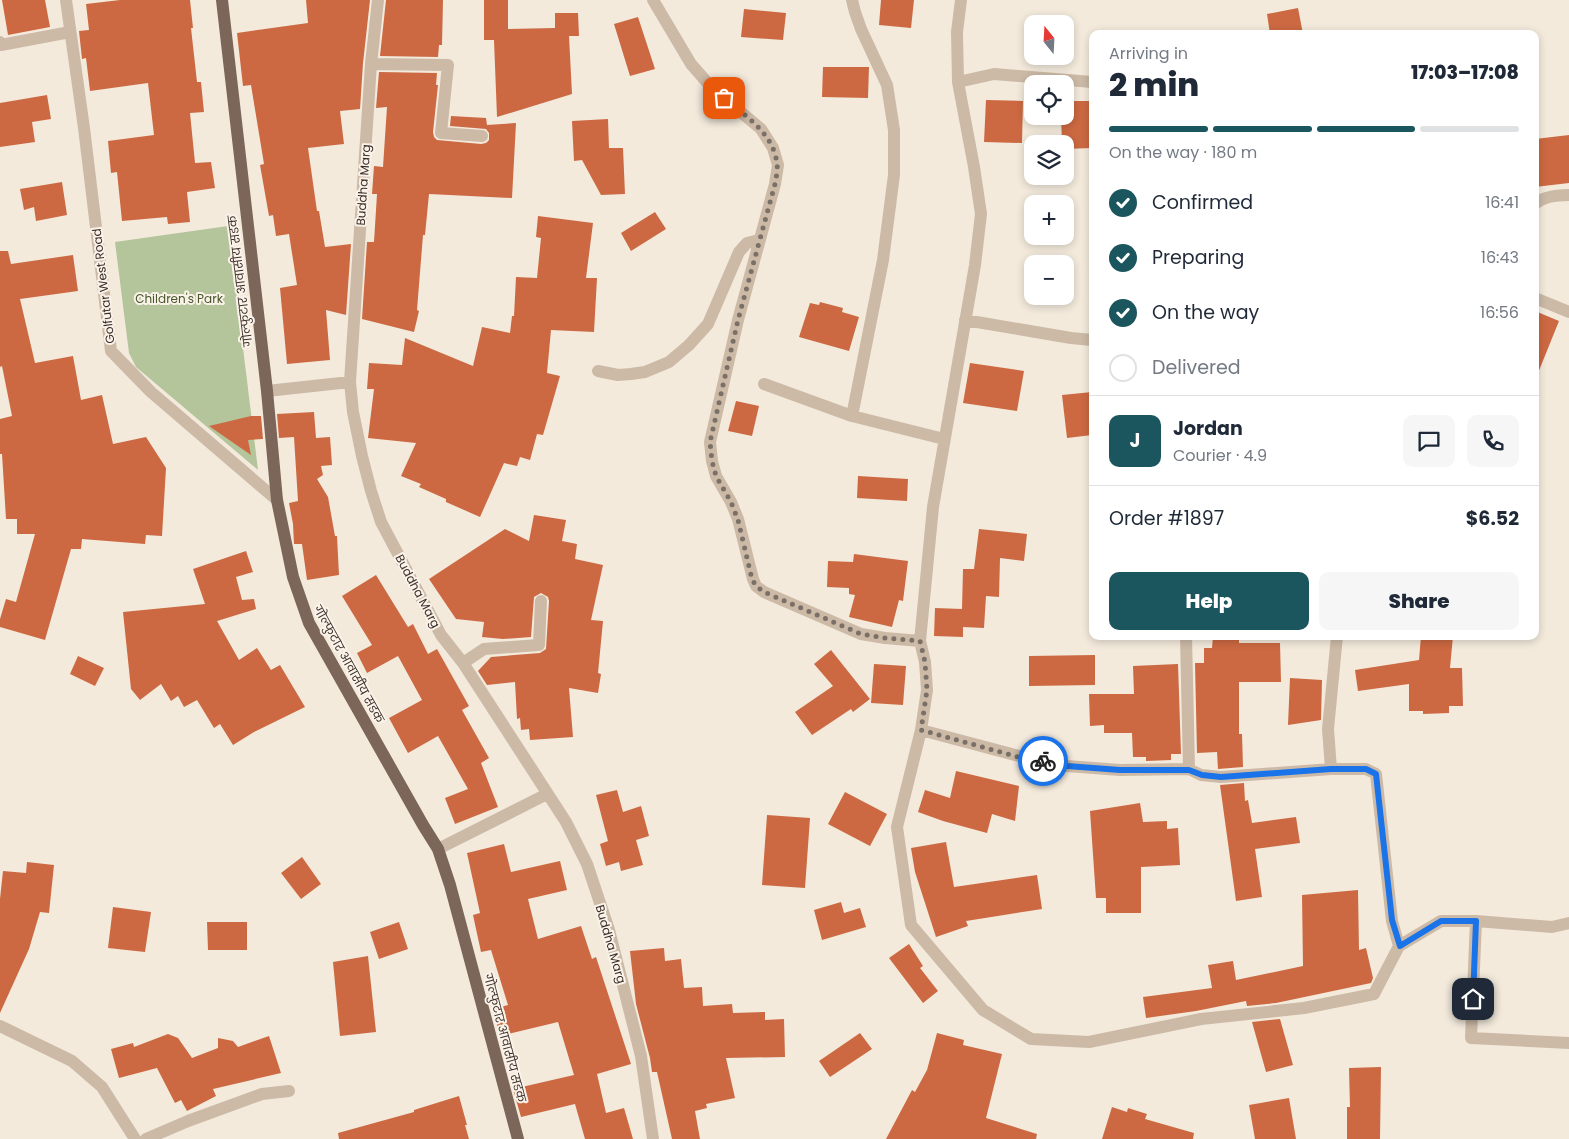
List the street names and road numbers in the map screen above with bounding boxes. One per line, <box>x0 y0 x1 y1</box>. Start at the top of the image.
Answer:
street label: Buddha Marg <box>352 144 374 226</box>
street label: गोल्फुटार आवासीय सडक <box>223 213 257 349</box>
street label: Golfutar West Road <box>87 227 119 345</box>
street label: Buddha Marg <box>391 551 445 631</box>
street label: गोल्फुटार आवासीय सडक <box>309 601 389 727</box>
street label: Buddha Marg <box>592 903 630 985</box>
street label: गोल्फुटार आवासीय सडक <box>479 971 531 1105</box>

